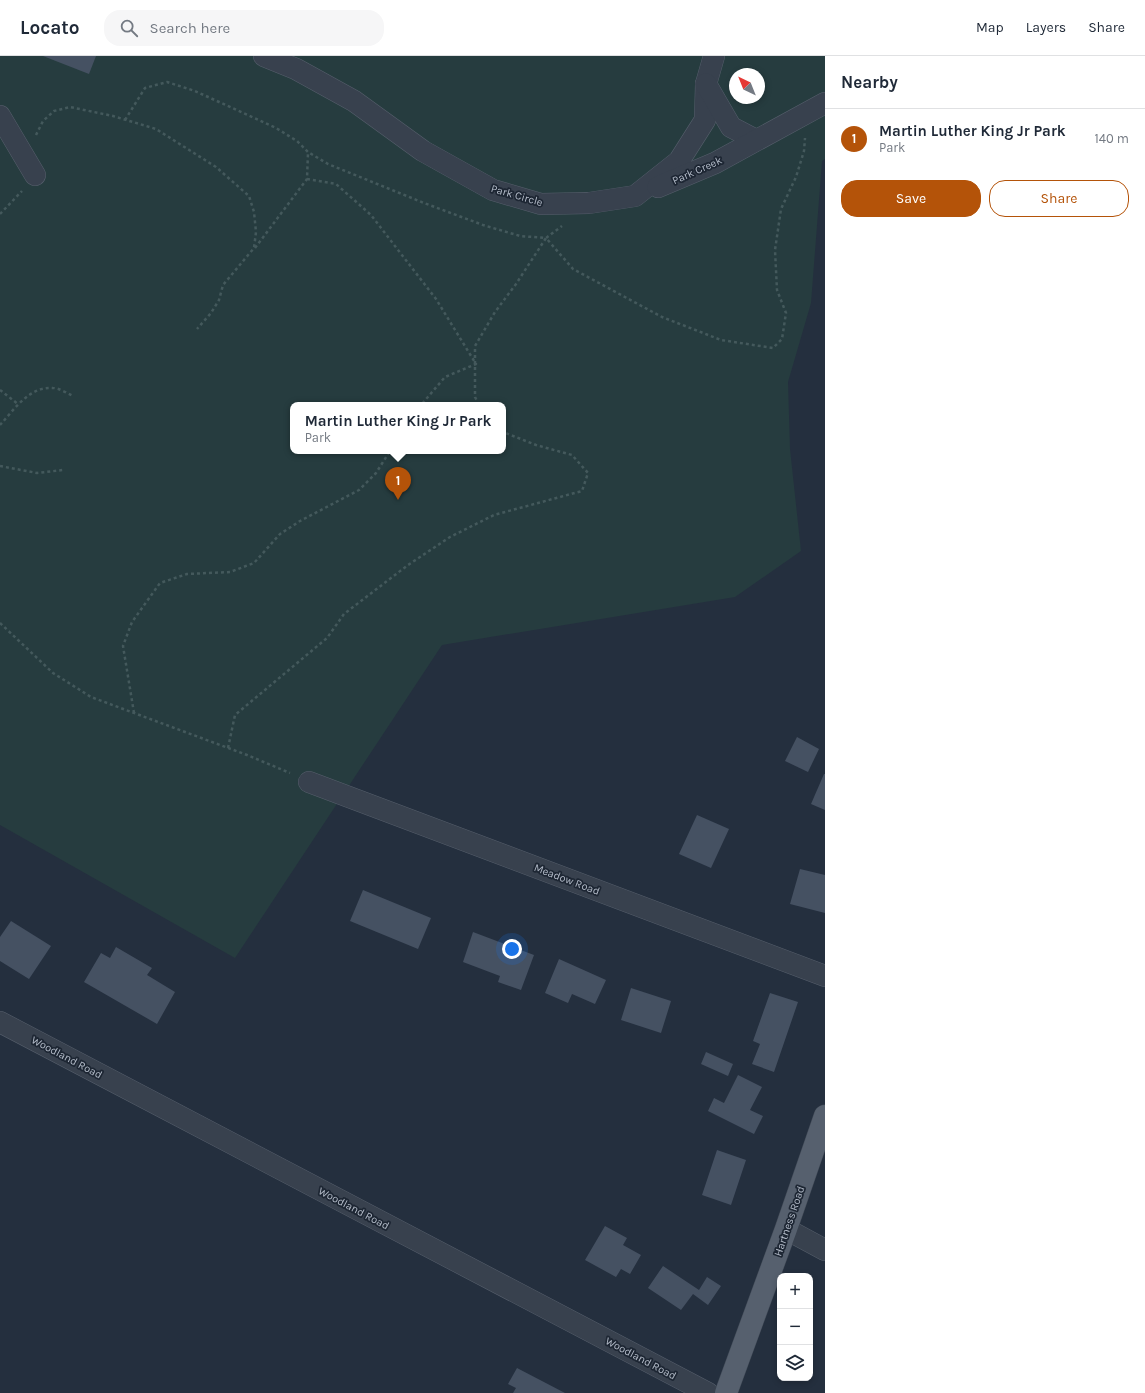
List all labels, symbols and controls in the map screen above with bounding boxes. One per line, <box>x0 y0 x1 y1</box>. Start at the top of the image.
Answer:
search box <box>104 10 384 46</box>
text: Locato <box>20 17 80 39</box>
icon: search <box>118 17 140 39</box>
text: Search here <box>150 19 230 37</box>
text: Map <box>976 19 1004 36</box>
text: Layers <box>1026 19 1066 36</box>
text: Share <box>1088 19 1125 36</box>
north arrow <box>729 68 765 104</box>
text: Nearby <box>841 72 898 92</box>
text: Martin Luther King Jr Park <box>879 122 1066 140</box>
text: 1 <box>852 131 856 146</box>
text: 140 m <box>1094 131 1129 146</box>
text: Park <box>879 140 905 155</box>
street label: Park Creek <box>670 154 724 187</box>
button: Save <box>841 180 981 217</box>
button: Share <box>989 180 1129 217</box>
street label: Park Circle <box>489 182 545 209</box>
popup <box>290 402 506 454</box>
text: Martin Luther King Jr Park <box>305 412 491 430</box>
text: Park <box>305 430 331 445</box>
pin: 1 <box>385 467 411 500</box>
street label: Meadow Road <box>532 861 602 898</box>
your location <box>502 939 522 959</box>
street label: Woodland Road <box>29 1033 104 1082</box>
street label: Woodland Road <box>316 1184 391 1233</box>
street label: Hartness Road <box>771 1184 808 1258</box>
map controls <box>777 1273 813 1381</box>
button: + <box>777 1273 813 1309</box>
button: − <box>777 1309 813 1345</box>
street label: Woodland Road <box>603 1334 678 1383</box>
button: layers <box>777 1345 813 1381</box>

